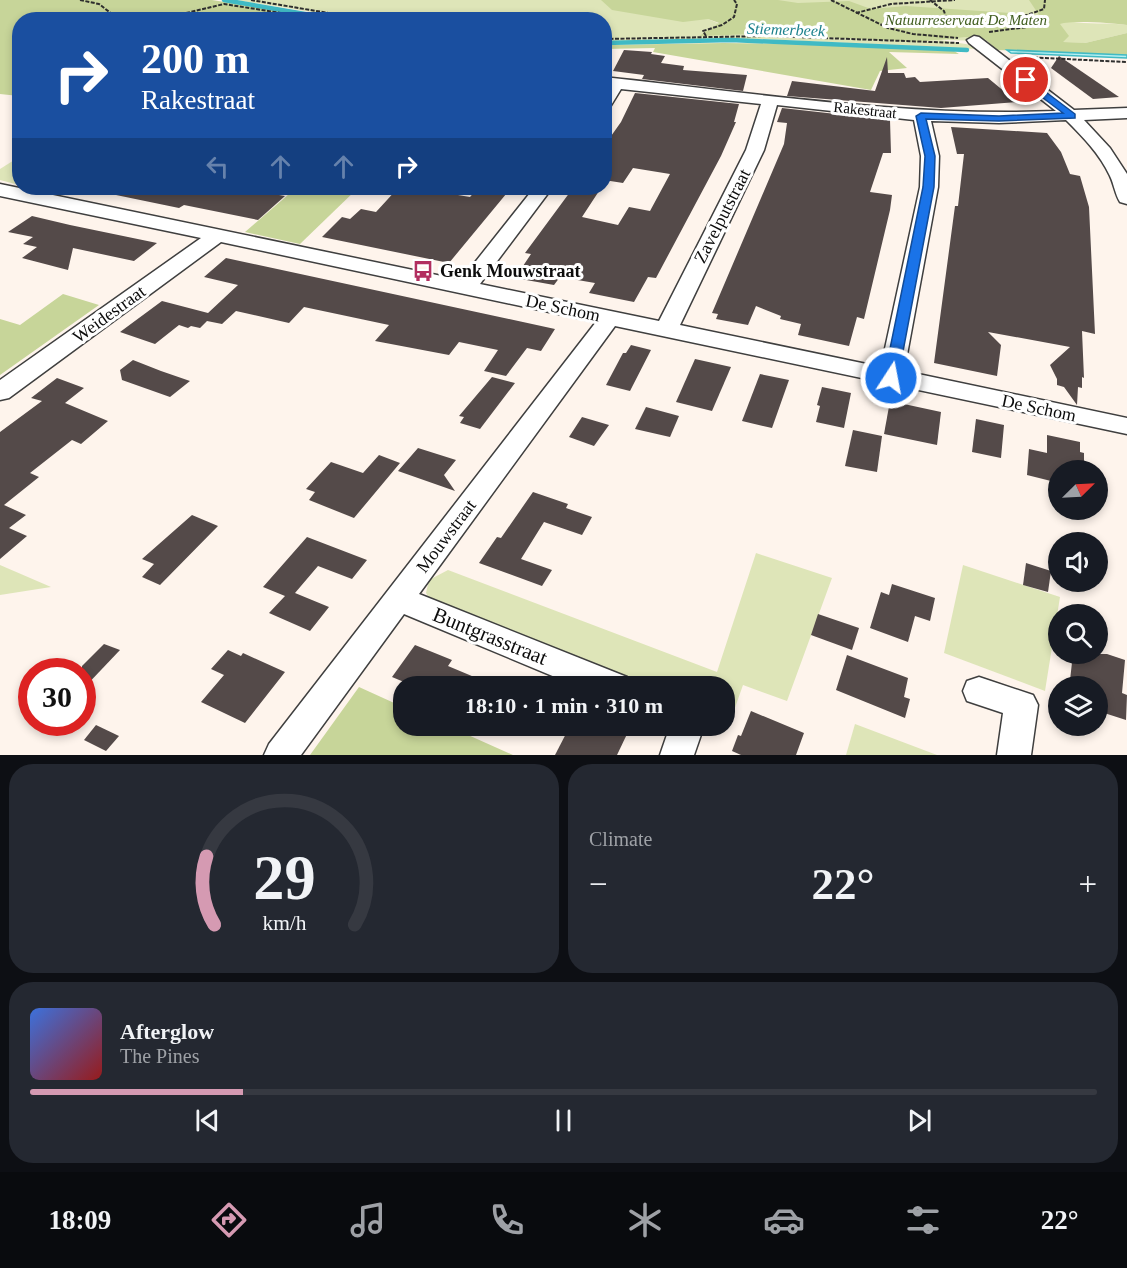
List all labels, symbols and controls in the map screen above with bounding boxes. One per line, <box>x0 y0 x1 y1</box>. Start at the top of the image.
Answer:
park label: Natuurreservaat De Maten <box>884 12 1047 28</box>
water label: Stiemerbeek <box>747 20 826 39</box>
icon: right <box>42 36 120 114</box>
text: 200 m <box>141 36 250 82</box>
pin <box>1000 54 1051 105</box>
icon: arrive <box>1009 63 1042 96</box>
text: Rakestraat <box>141 85 255 115</box>
street label: Rakestraat <box>833 99 898 121</box>
icon: left <box>201 150 234 183</box>
icon: ahead <box>264 150 297 183</box>
icon: ahead <box>327 150 360 183</box>
icon: right <box>390 150 423 183</box>
street label: Zavelputstraat <box>690 166 754 266</box>
bus stop icon: Genk Mouwstraat <box>411 259 435 283</box>
place label: Genk Mouwstraat <box>440 261 581 281</box>
street label: Weidestraat <box>69 281 149 347</box>
street label: De Schom <box>524 290 602 326</box>
position arrow <box>859 346 923 410</box>
street label: De Schom <box>1000 390 1078 426</box>
north arrow <box>1048 460 1108 520</box>
map controls <box>1048 460 1108 736</box>
street label: Mouwstraat <box>412 496 480 576</box>
button: sound <box>1048 532 1108 592</box>
street label: Buntgrasstraat <box>429 602 551 670</box>
button: search <box>1048 604 1108 664</box>
speed limit sign: 30 <box>18 658 96 736</box>
button: layers <box>1048 676 1108 736</box>
text: 18:10 · 1 min · 310 m <box>465 693 663 718</box>
text: Climate <box>589 828 652 850</box>
text: 29 <box>253 843 315 912</box>
text: 22° <box>812 859 875 909</box>
text: − <box>589 866 608 902</box>
text: + <box>1078 866 1097 902</box>
text: km/h <box>262 912 306 936</box>
text: Afterglow <box>120 1019 214 1044</box>
text: The Pines <box>120 1045 199 1067</box>
icon: previous <box>191 1104 224 1137</box>
icon: pause <box>547 1104 580 1137</box>
icon: next <box>903 1104 936 1137</box>
icon: directions <box>208 1199 250 1241</box>
icon: music <box>347 1199 389 1241</box>
icon: phone <box>486 1199 528 1241</box>
icon: climate <box>624 1199 666 1241</box>
icon: car <box>763 1199 805 1241</box>
icon: filters <box>902 1199 944 1241</box>
text: 18:09 <box>48 1205 111 1235</box>
text: 22° <box>1041 1205 1079 1235</box>

